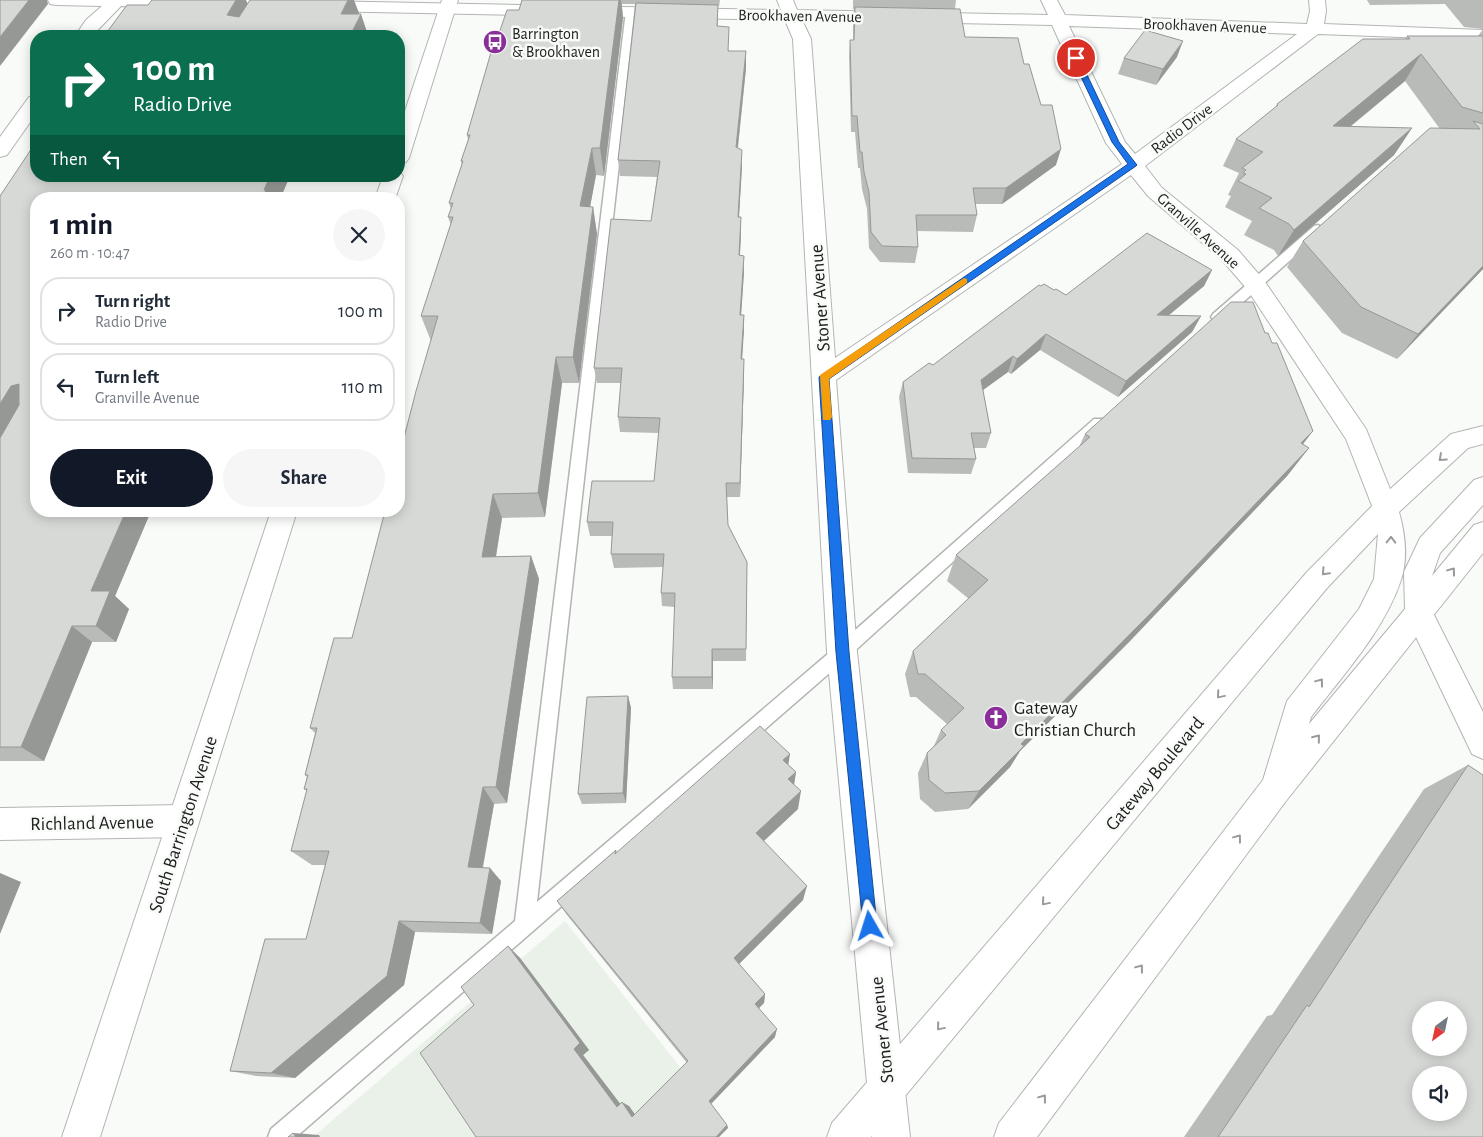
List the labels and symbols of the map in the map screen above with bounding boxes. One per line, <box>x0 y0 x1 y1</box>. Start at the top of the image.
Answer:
street label: Brookhaven Avenue <box>738 7 862 25</box>
street label: Brookhaven Avenue <box>1143 16 1267 36</box>
place label: Barrington & Brookhaven <box>512 26 600 60</box>
bus stop icon: Barrington & Brookhaven <box>482 29 508 55</box>
pin <box>1055 37 1097 79</box>
street label: Radio Drive <box>1148 101 1215 157</box>
street label: Granville Avenue <box>1154 190 1243 272</box>
street label: Stoner Avenue <box>807 244 834 352</box>
one-way arrow <box>1438 452 1447 461</box>
one-way arrow <box>1386 536 1396 544</box>
one-way arrow <box>1322 566 1331 575</box>
one-way arrow <box>1446 568 1454 577</box>
one-way arrow <box>1315 679 1323 688</box>
one-way arrow <box>1217 689 1226 698</box>
place label: Gateway Christian Church <box>1014 699 1136 740</box>
church icon: Gateway Christian Church <box>983 705 1009 731</box>
street label: Gateway Boulevard <box>1102 714 1208 834</box>
street label: South Barrington Avenue <box>146 734 221 915</box>
one-way arrow <box>1311 735 1320 744</box>
street label: Richland Avenue <box>30 813 154 834</box>
one-way arrow <box>1232 834 1241 844</box>
one-way arrow <box>1041 897 1050 906</box>
position arrow <box>843 899 895 951</box>
one-way arrow <box>1135 965 1143 974</box>
street label: Stoner Avenue <box>867 976 898 1084</box>
north arrow <box>1412 1001 1468 1056</box>
one-way arrow <box>937 1021 946 1030</box>
one-way arrow <box>1037 1095 1045 1104</box>

